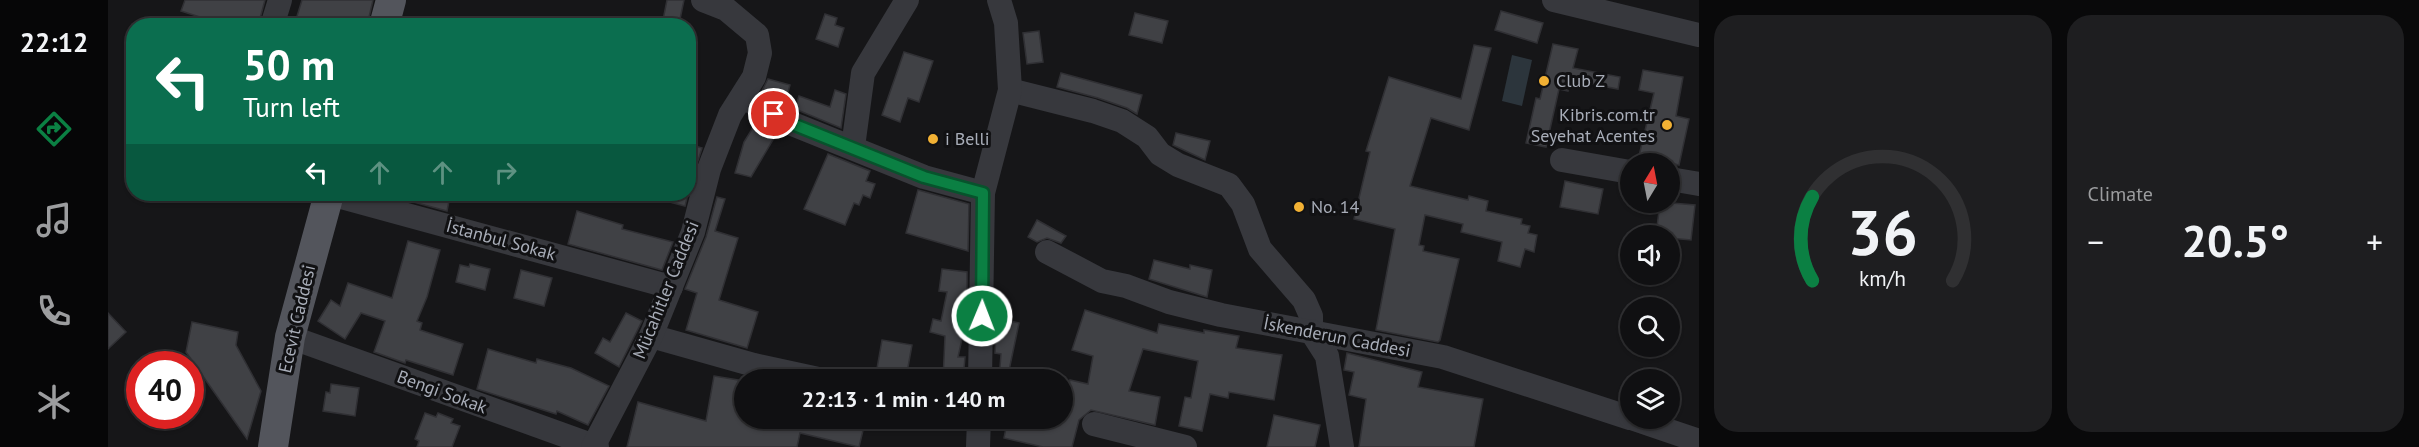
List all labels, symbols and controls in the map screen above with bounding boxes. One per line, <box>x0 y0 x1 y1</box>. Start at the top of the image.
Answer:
text: 22:12 <box>20 25 88 59</box>
text: 50 m <box>243 37 335 92</box>
icon: left <box>144 42 222 120</box>
place label: Club Z <box>1556 69 1605 92</box>
marker: Club Z <box>1537 74 1551 88</box>
pin <box>748 88 799 139</box>
text: Turn left <box>243 90 340 124</box>
icon: arrive <box>757 97 790 130</box>
place label: Kibris.com.tr Seyehat Acentes <box>1531 103 1655 147</box>
icon: directions <box>33 108 75 150</box>
marker: Kibris.com.tr Seyehat Acentes <box>1660 118 1674 132</box>
place label: i Belli <box>945 127 990 150</box>
marker: i Belli <box>926 132 940 146</box>
north arrow <box>1620 153 1680 213</box>
map controls <box>1620 153 1680 429</box>
icon: left <box>300 156 333 189</box>
icon: ahead <box>363 156 396 189</box>
icon: ahead <box>426 156 459 189</box>
icon: right <box>489 156 522 189</box>
text: Climate <box>2088 181 2153 207</box>
text: 36 <box>1847 191 1918 272</box>
place label: No. 14 <box>1311 195 1360 218</box>
icon: music <box>33 199 75 241</box>
marker: No. 14 <box>1292 200 1306 214</box>
text: 20.5° <box>2182 211 2289 269</box>
street label: İstanbul Sokak <box>444 214 559 265</box>
street label: Mücahitler Caddesi <box>627 217 704 362</box>
text: − <box>2088 220 2104 263</box>
text: + <box>2366 220 2383 263</box>
button: sound <box>1620 225 1680 285</box>
street label: Ecevit Caddesi <box>273 263 320 375</box>
text: km/h <box>1859 264 1906 292</box>
position arrow <box>950 284 1014 348</box>
icon: phone <box>33 290 75 332</box>
button: search <box>1620 297 1680 357</box>
street label: İskenderun Caddesi <box>1262 311 1413 362</box>
speed limit sign: 40 <box>126 351 204 429</box>
street label: Bengi Sokak <box>394 365 491 419</box>
button: layers <box>1620 369 1680 429</box>
icon: climate <box>33 381 75 423</box>
text: 22:13 · 1 min · 140 m <box>802 385 1005 413</box>

